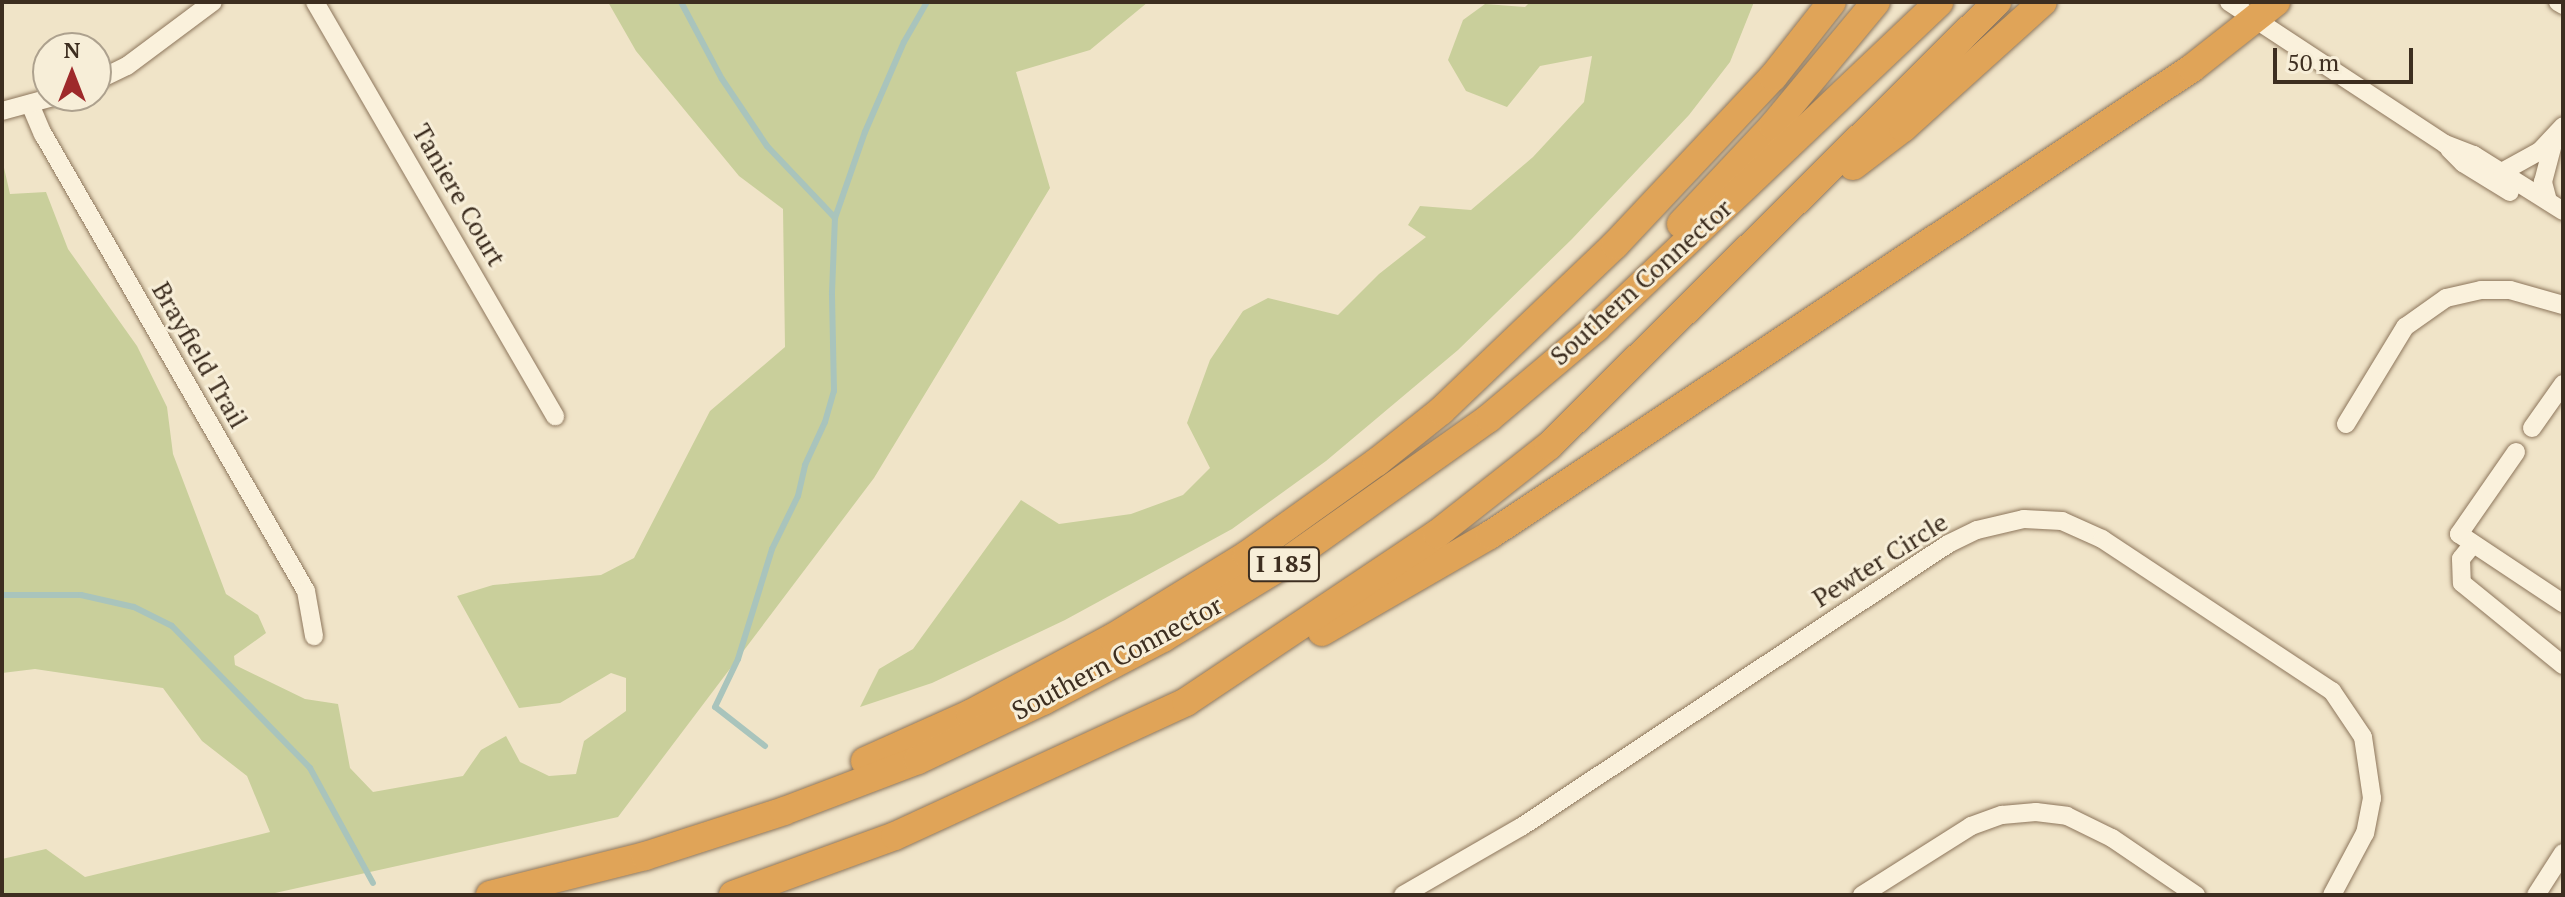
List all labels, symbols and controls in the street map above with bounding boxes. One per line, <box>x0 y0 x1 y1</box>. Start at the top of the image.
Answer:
north arrow <box>32 32 112 112</box>
scale bar <box>2277 32 2417 82</box>
text: N <box>64 35 80 64</box>
text: 50 m <box>2287 46 2339 78</box>
street label: Taniere Court <box>406 118 512 272</box>
street label: Southern Connector <box>1544 192 1738 372</box>
street label: Brayfield Trail <box>146 276 254 434</box>
street label: Pewter Circle <box>1807 506 1953 614</box>
road number: I 185 <box>1246 544 1322 584</box>
street label: Southern Connector <box>1007 589 1227 727</box>

